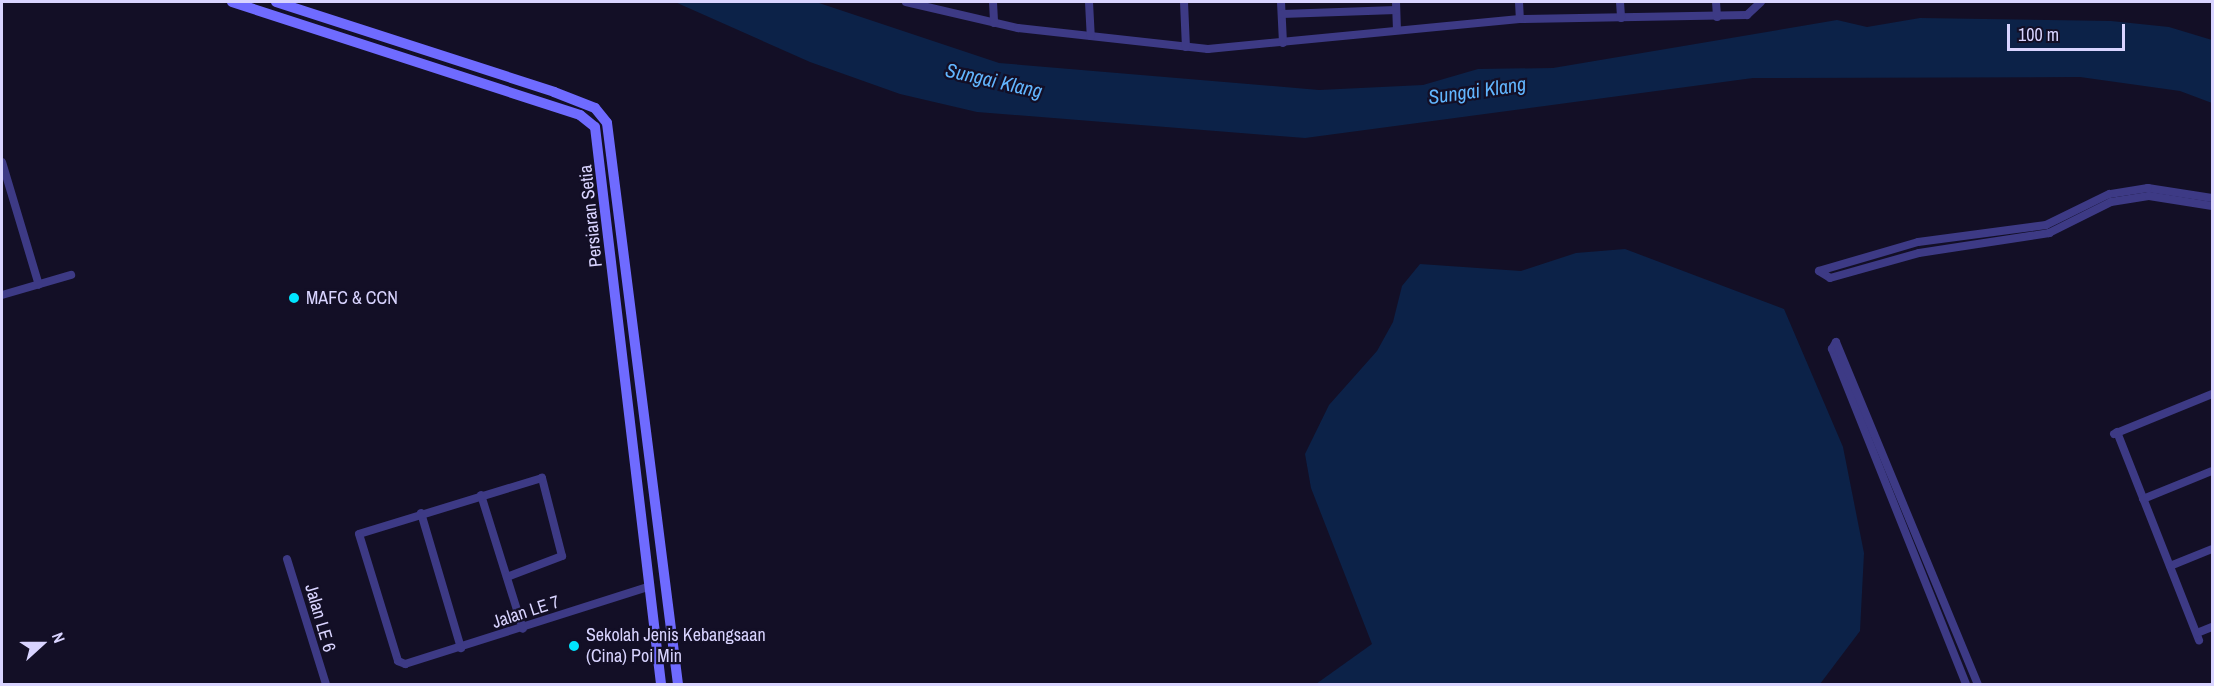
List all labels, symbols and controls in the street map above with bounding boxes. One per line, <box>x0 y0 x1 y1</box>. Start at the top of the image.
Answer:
scale bar <box>2010 12 2128 50</box>
text: 100 m <box>2018 22 2059 47</box>
water label: Sungai Klang <box>943 57 1045 103</box>
water label: Sungai Klang <box>1427 71 1527 109</box>
street label: Persiaran Setia <box>575 164 607 268</box>
place label: MAFC & CCN <box>306 287 398 309</box>
marker: MAFC & CCN <box>287 291 301 305</box>
street label: Jalan LE 6 <box>300 581 340 655</box>
street label: Jalan LE 7 <box>489 591 563 633</box>
north arrow <box>12 614 72 674</box>
place label: Sekolah Jenis Kebangsaan (Cina) Poi Min <box>586 625 766 668</box>
text: N <box>47 629 71 646</box>
marker: Sekolah Jenis Kebangsaan (Cina) Poi Min <box>567 639 581 653</box>

